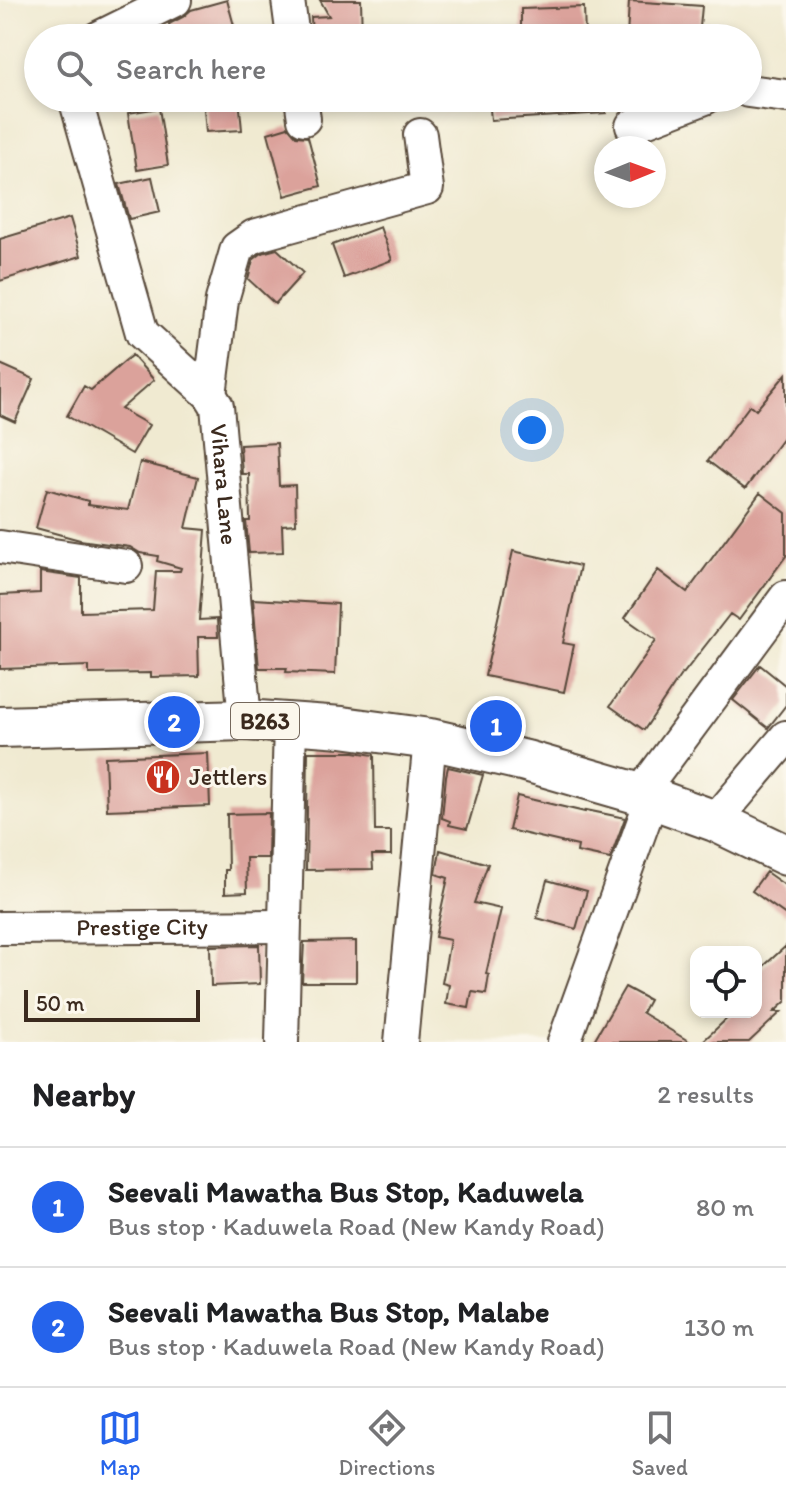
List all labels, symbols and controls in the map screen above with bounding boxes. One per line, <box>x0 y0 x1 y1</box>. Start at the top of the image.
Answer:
search box <box>24 24 762 112</box>
icon: search <box>52 46 96 90</box>
text: Search here <box>116 50 266 87</box>
north arrow <box>594 136 666 208</box>
your location <box>512 410 552 450</box>
street label: Vihara Lane <box>205 422 244 546</box>
pin: 2 <box>148 692 200 752</box>
pin: 1 <box>470 696 522 756</box>
road number: B263 <box>231 703 299 739</box>
restaurant icon: Jettlers <box>144 758 182 796</box>
place label: Jettlers <box>189 762 267 791</box>
street label: Prestige City <box>76 912 209 941</box>
map controls <box>690 946 762 1018</box>
button: locate <box>690 946 762 1018</box>
scale bar <box>24 986 200 1022</box>
text: 50 m <box>36 990 85 1017</box>
text: Nearby <box>32 1074 135 1115</box>
text: 2 results <box>657 1078 754 1110</box>
text: Seevali Mawatha Bus Stop, Kaduwela <box>108 1173 584 1210</box>
text: 1 <box>52 1191 64 1223</box>
text: 80 m <box>696 1191 754 1223</box>
text: Bus stop · Kaduwela Road (New Kandy Road) <box>108 1210 605 1242</box>
text: Seevali Mawatha Bus Stop, Malabe <box>108 1293 550 1330</box>
text: 2 <box>51 1311 65 1343</box>
text: 130 m <box>684 1311 754 1343</box>
text: Bus stop · Kaduwela Road (New Kandy Road) <box>108 1330 605 1362</box>
tab: Map <box>98 1406 142 1481</box>
tab: Directions <box>339 1406 435 1481</box>
tab: Saved <box>632 1406 688 1481</box>

